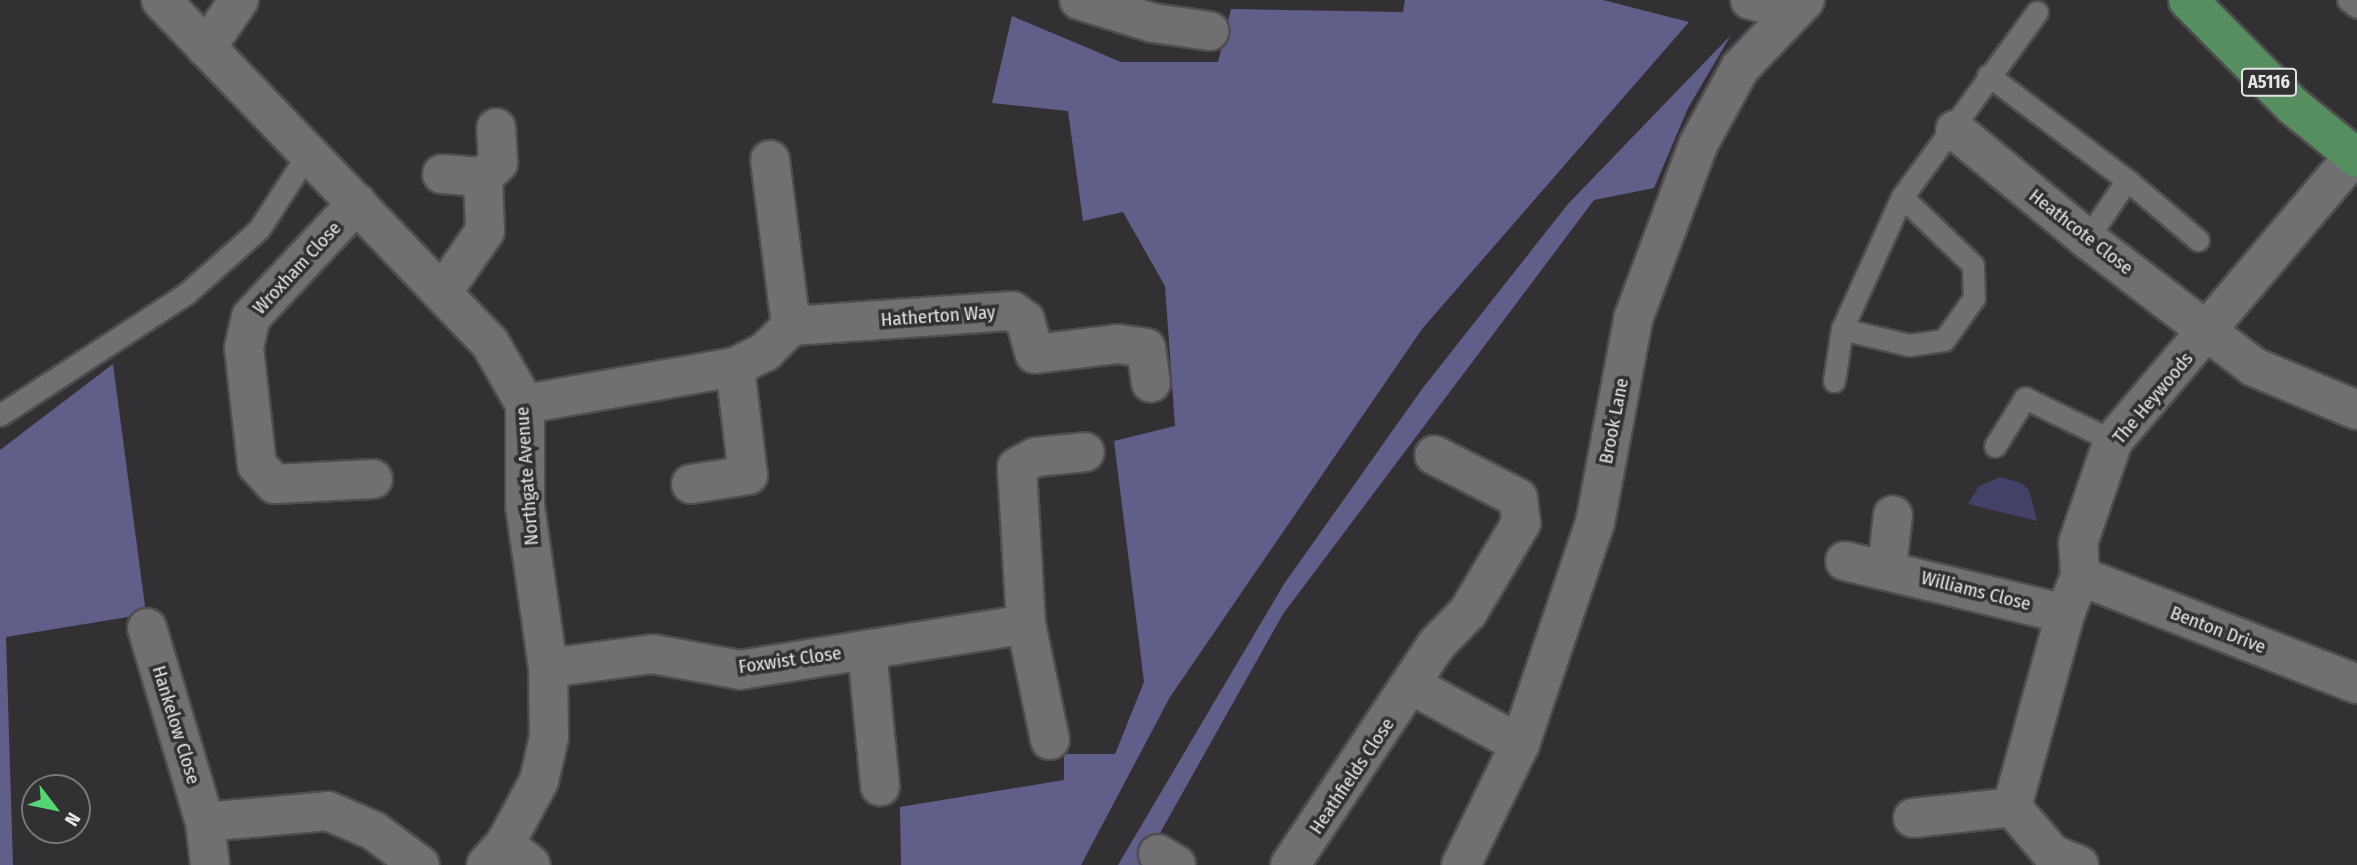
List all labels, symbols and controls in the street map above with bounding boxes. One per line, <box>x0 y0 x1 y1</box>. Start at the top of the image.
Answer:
road number: A5116 <box>2241 68 2297 96</box>
street label: Heathcote Close <box>2024 184 2138 280</box>
street label: Wroxham Close <box>248 217 346 319</box>
street label: Hatherton Way <box>880 301 996 331</box>
street label: The Heywoods <box>2108 348 2198 448</box>
street label: Brook Lane <box>1595 376 1633 466</box>
street label: Northgate Avenue <box>511 406 543 546</box>
street label: Williams Close <box>1919 566 2033 616</box>
street label: Benton Drive <box>2167 601 2269 659</box>
street label: Foxwist Close <box>737 641 843 679</box>
street label: Hankelow Close <box>147 663 205 787</box>
street label: Heathfields Close <box>1305 714 1399 838</box>
north arrow <box>21 774 91 844</box>
text: N <box>60 808 85 830</box>

